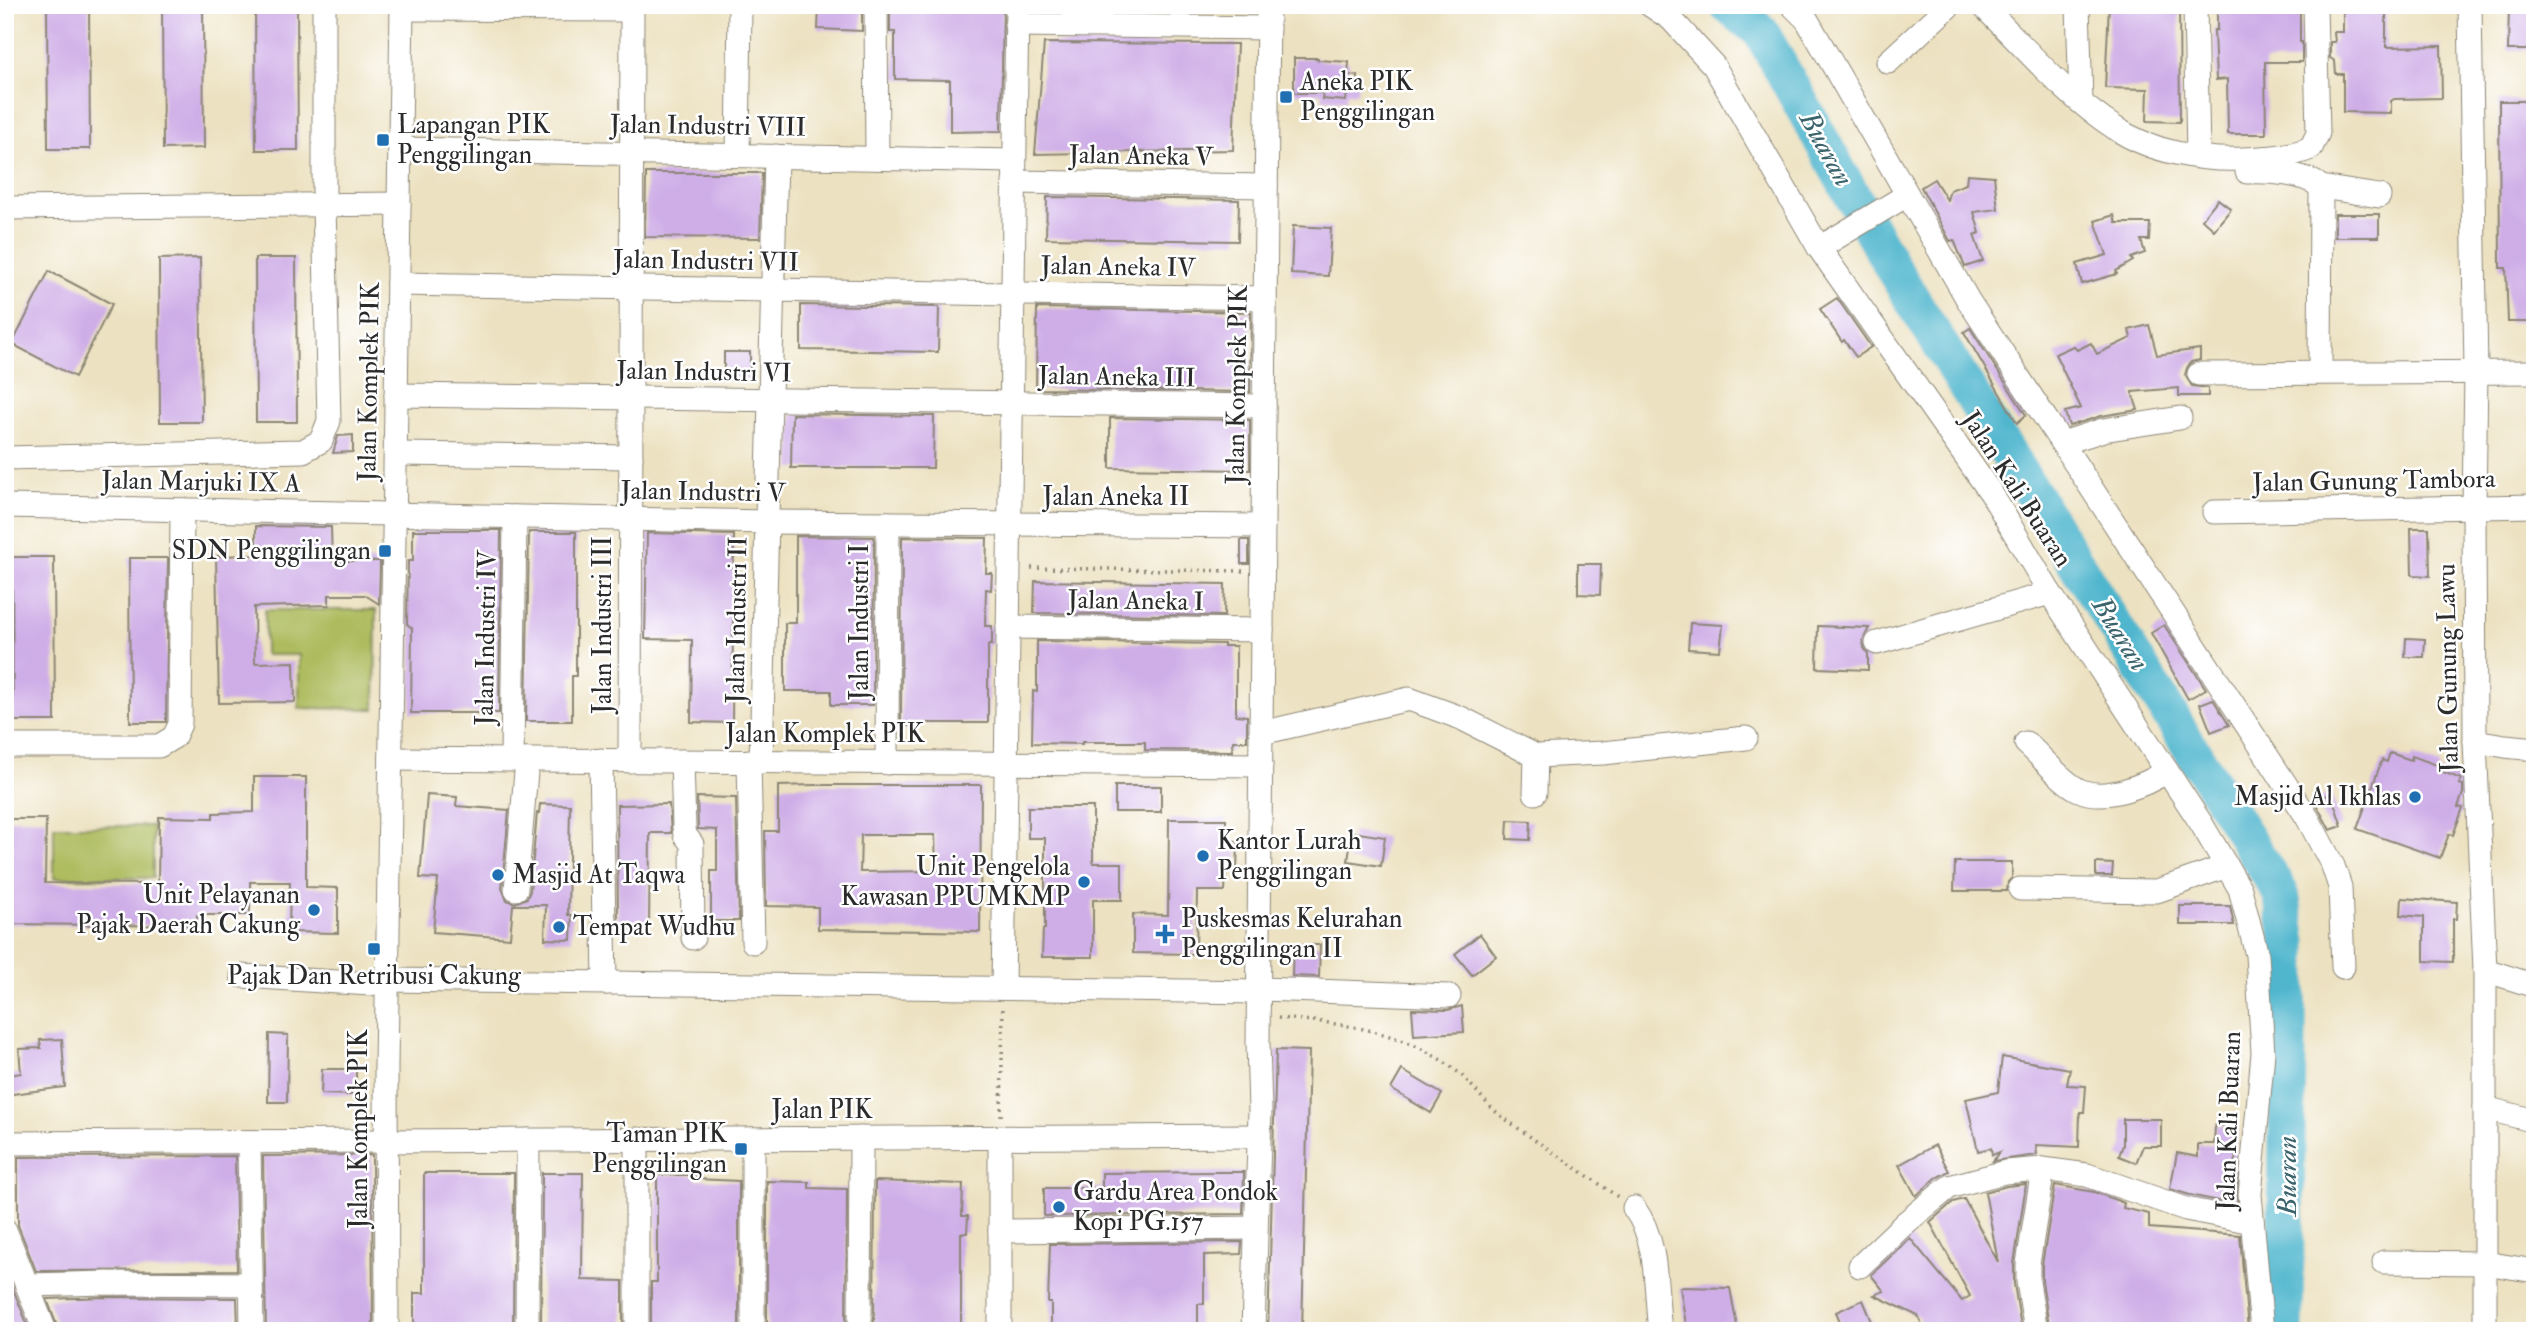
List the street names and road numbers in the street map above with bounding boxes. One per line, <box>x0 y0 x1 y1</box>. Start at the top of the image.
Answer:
street label: Jalan Industri VIII <box>609 108 806 144</box>
street label: Jalan Aneka V <box>1068 139 1215 173</box>
street label: Jalan Industri VII <box>612 243 799 279</box>
street label: Jalan Aneka IV <box>1039 250 1197 284</box>
street label: Jalan Komplek PIK <box>351 281 388 483</box>
street label: Jalan Komplek PIK <box>1219 284 1256 486</box>
street label: Jalan Industri VI <box>615 354 792 390</box>
street label: Jalan Aneka III <box>1037 360 1196 394</box>
street label: Jalan Kali Buaran <box>1954 404 2079 573</box>
street label: Jalan Gunung Tambora <box>2251 463 2496 499</box>
street label: Jalan Marjuki IX A <box>100 464 301 500</box>
street label: Jalan Industri V <box>619 475 787 509</box>
street label: Jalan Aneka II <box>1041 481 1190 513</box>
street label: Jalan Industri III <box>587 536 619 715</box>
street label: Jalan Industri II <box>720 536 754 705</box>
street label: Jalan Industri I <box>844 544 876 701</box>
street label: Jalan Industri IV <box>468 548 504 727</box>
street label: Jalan Gunung Lawu <box>2430 563 2466 774</box>
street label: Jalan Aneka I <box>1066 584 1205 618</box>
street label: Jalan Komplek PIK <box>724 718 926 751</box>
street label: Jalan Komplek PIK <box>343 1028 376 1230</box>
street label: Jalan Kali Buaran <box>2210 1031 2248 1212</box>
street label: Jalan PIK <box>771 1094 873 1126</box>

